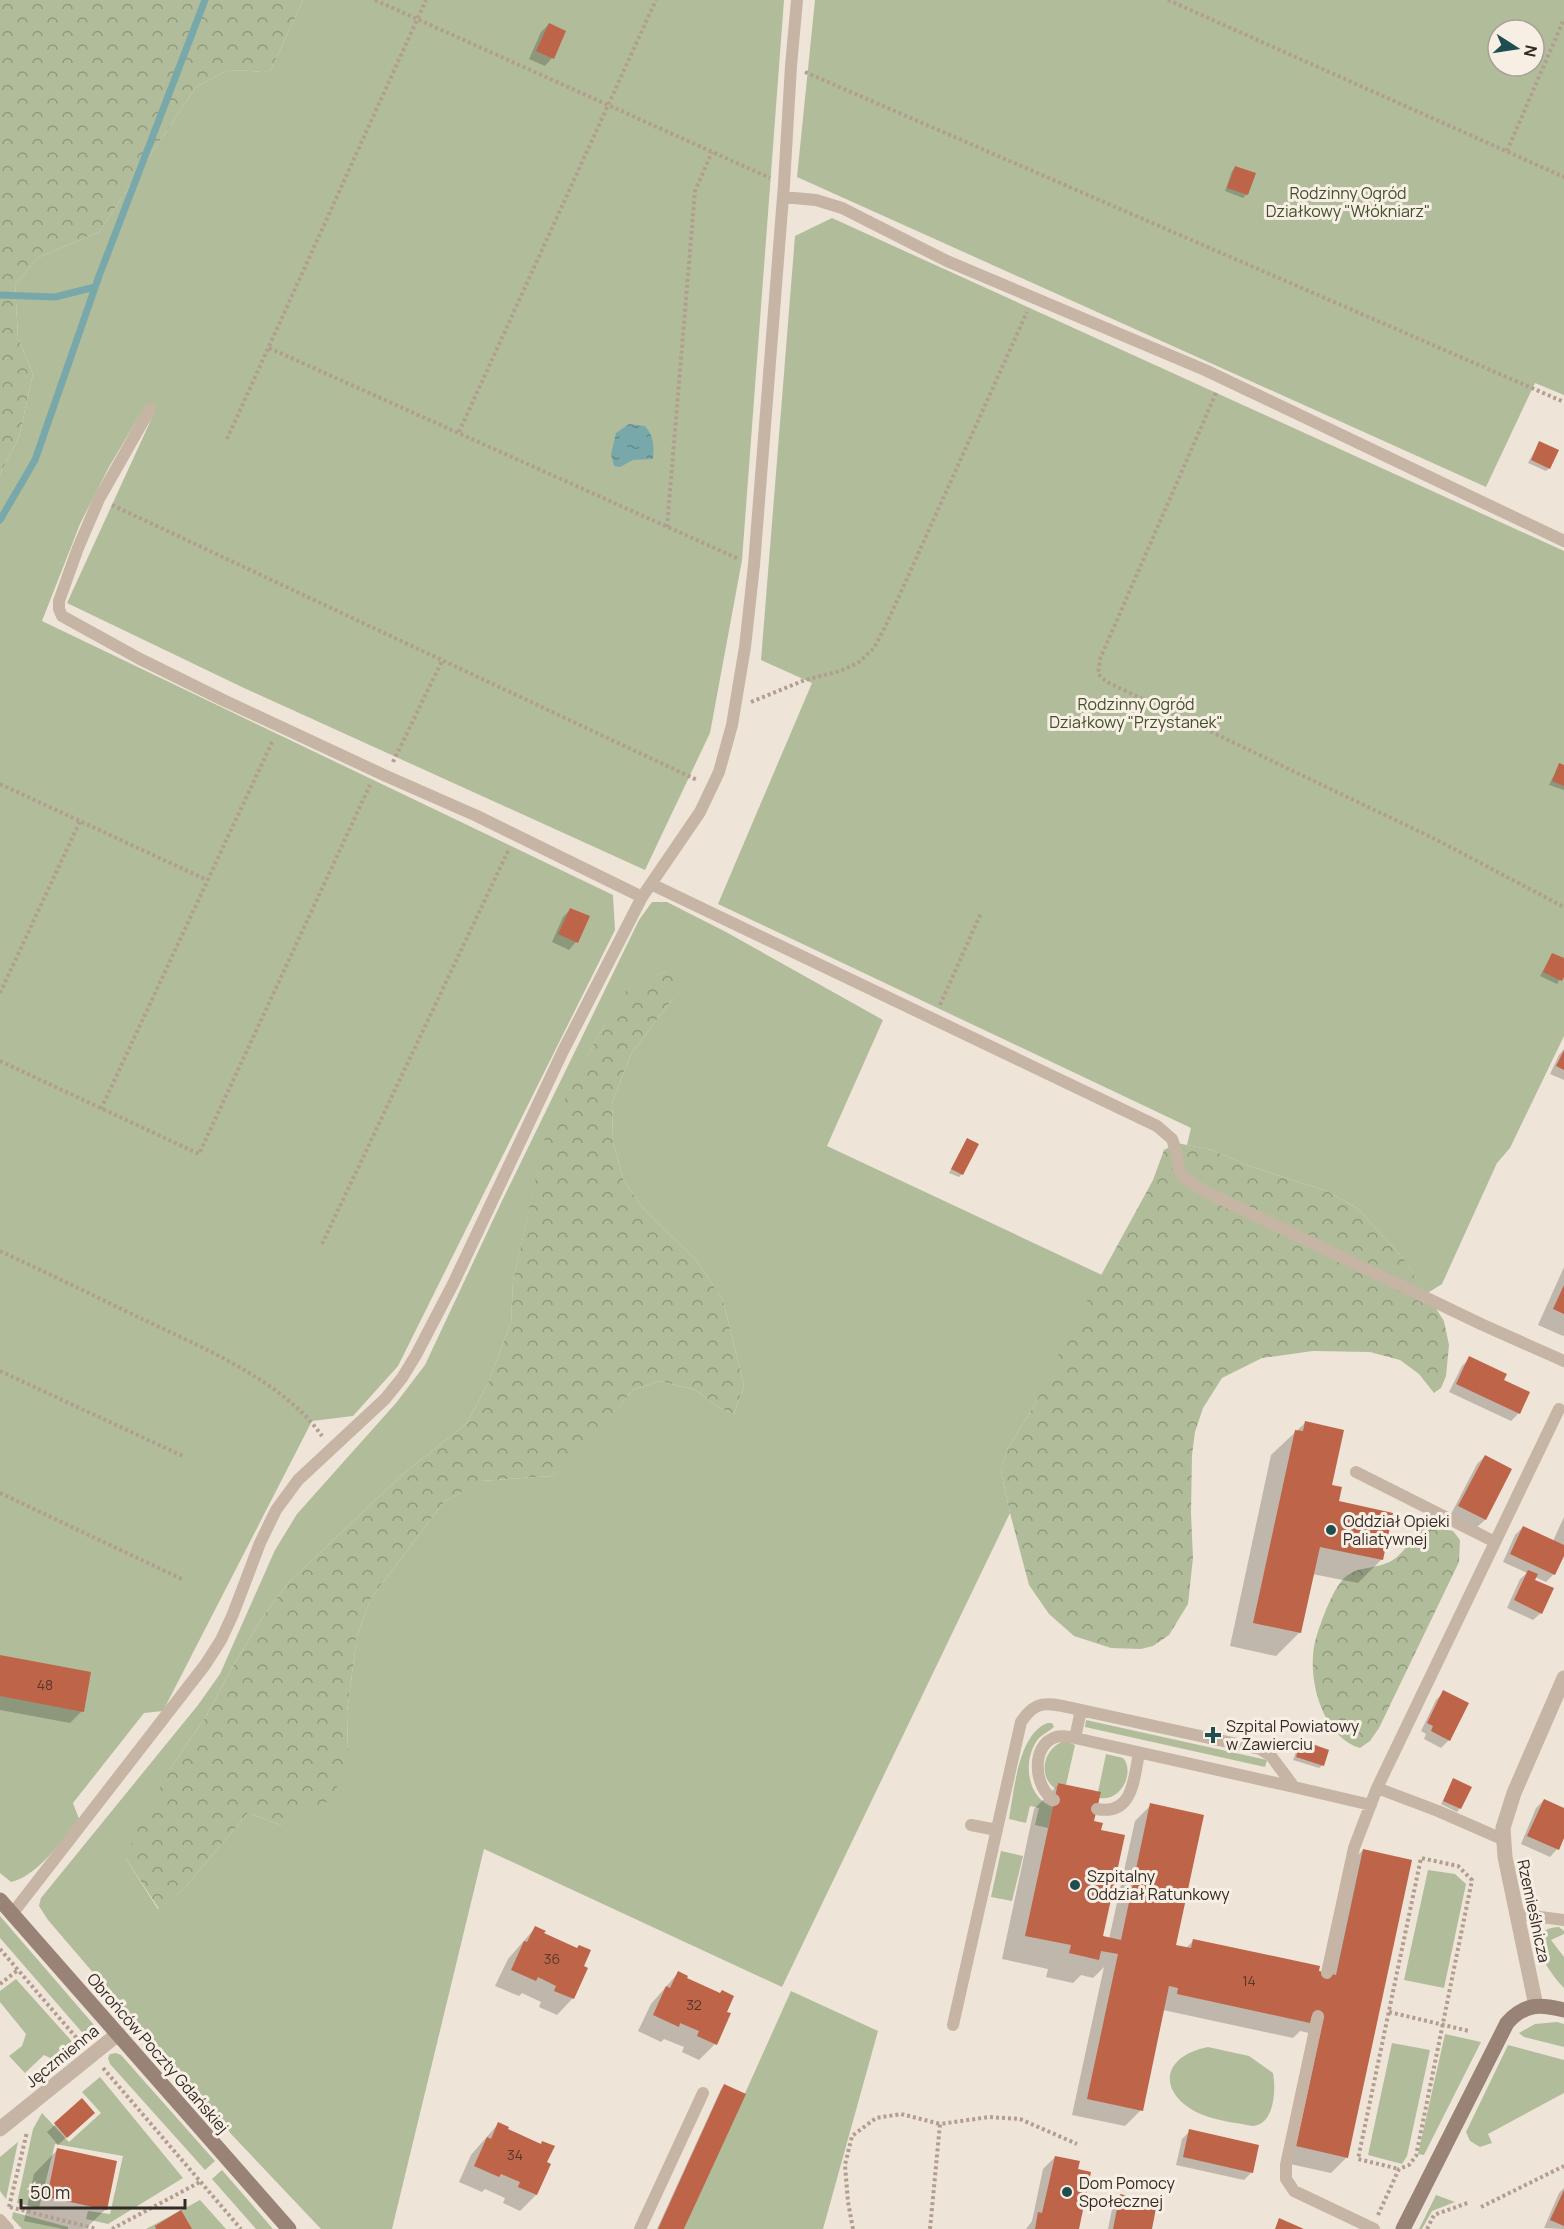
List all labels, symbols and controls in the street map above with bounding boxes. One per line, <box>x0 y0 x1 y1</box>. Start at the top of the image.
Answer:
north arrow <box>1486 18 1546 78</box>
text: N <box>1519 43 1543 59</box>
park label: Rodzinny Ogród Działkowy "Włókniarz" <box>1266 182 1430 222</box>
park label: Rodzinny Ogród Działkowy "Przystanek" <box>1049 693 1223 733</box>
place label: Oddział Opieki Paliatywnej <box>1343 1510 1450 1550</box>
marker: Oddział Opieki Paliatywnej <box>1324 1523 1338 1537</box>
house number: 48 <box>37 1675 53 1694</box>
place label: Szpital Powiatowy w Zawierciu <box>1226 1715 1360 1755</box>
marker: Szpital Powiatowy w Zawierciu <box>1204 1726 1222 1744</box>
street label: Rzemieślnicza <box>1512 1857 1556 1965</box>
place label: Szpitalny Oddział Ratunkowy <box>1087 1865 1230 1905</box>
marker: Szpitalny Oddział Ratunkowy <box>1068 1878 1082 1892</box>
house number: 36 <box>544 1949 560 1968</box>
street label: Obrońców Poczty Gdańskiej <box>82 1968 234 2138</box>
house number: 14 <box>1242 1971 1256 1990</box>
house number: 32 <box>686 1995 702 2014</box>
street label: Jęczmienna <box>21 2020 103 2092</box>
house number: 34 <box>507 2145 523 2164</box>
scale bar <box>21 2172 184 2210</box>
place label: Dom Pomocy Społecznej <box>1079 2172 1176 2212</box>
text: 50 m <box>30 2180 70 2204</box>
marker: Dom Pomocy Społecznej <box>1060 2185 1074 2199</box>

